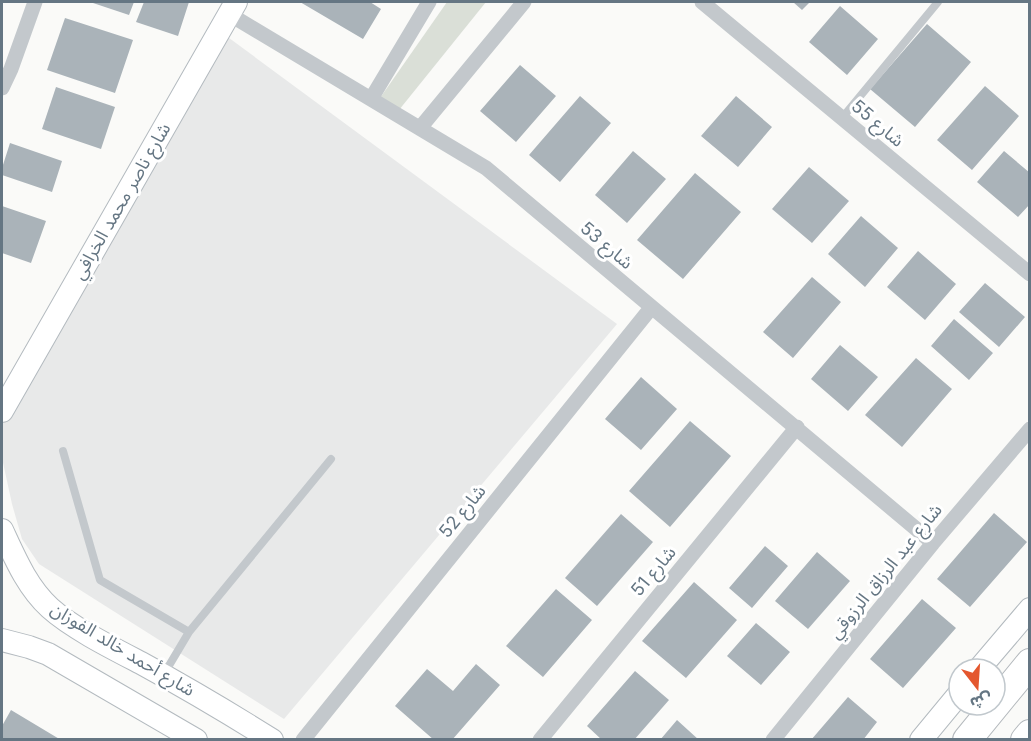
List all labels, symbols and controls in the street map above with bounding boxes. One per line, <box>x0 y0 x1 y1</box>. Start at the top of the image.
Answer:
street label: شارع 55 <box>845 95 909 154</box>
street label: شارع ناصر محمد الخرافي <box>68 119 178 285</box>
street label: شارع 53 <box>574 217 638 276</box>
street label: شارع 52 <box>434 480 493 544</box>
street label: شارع عبد الرزاق الرزوقي <box>824 499 949 645</box>
street label: شارع 51 <box>626 542 683 603</box>
street label: شارع أحمد خالد الفوزان <box>45 597 199 704</box>
north arrow <box>947 657 1007 717</box>
text: ش <box>968 689 995 714</box>

